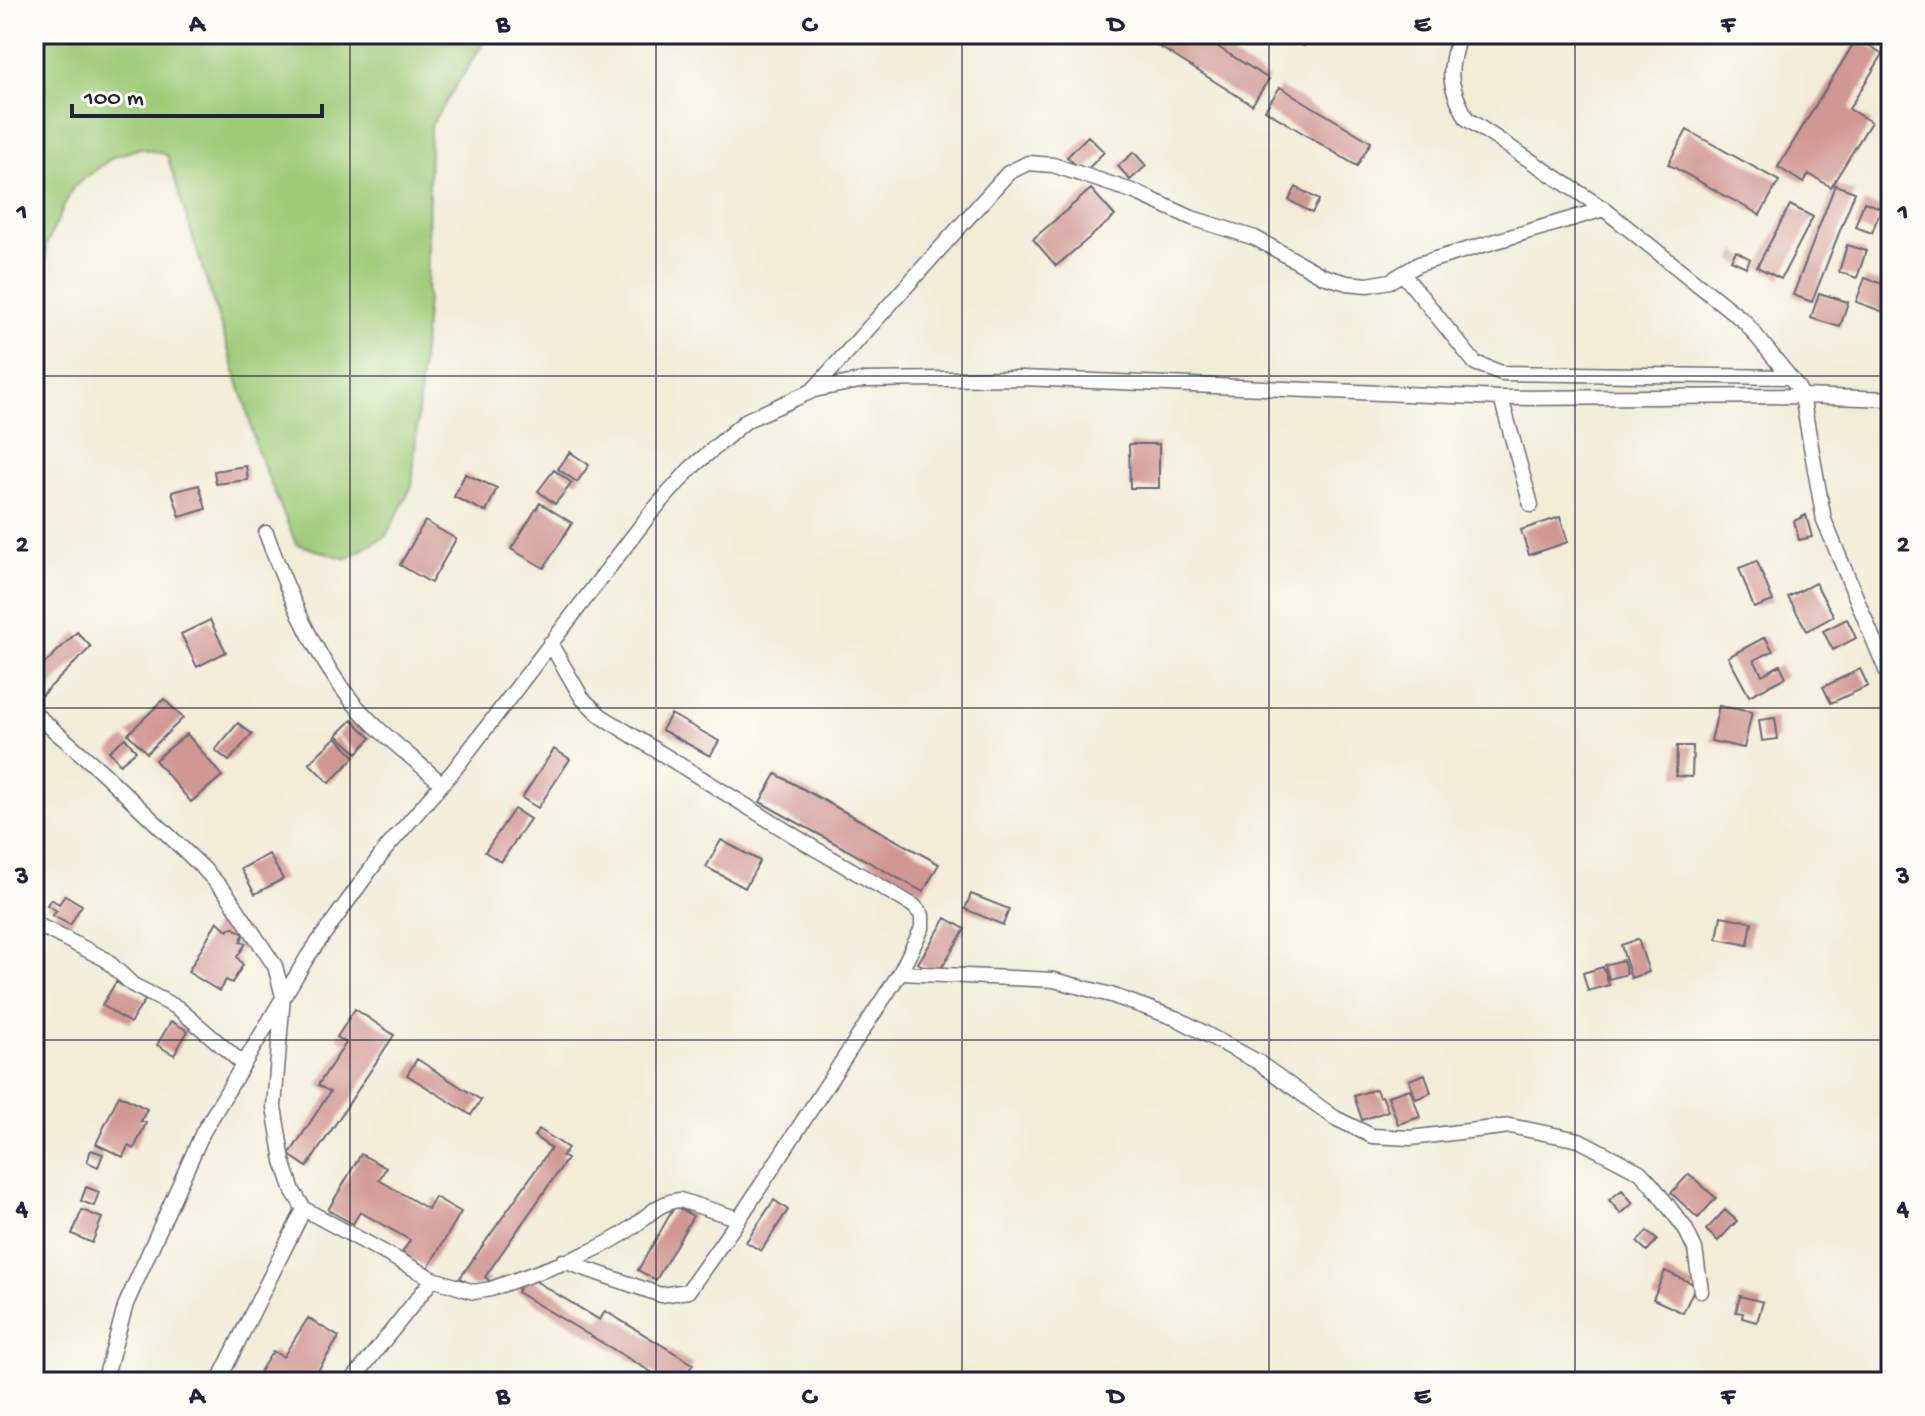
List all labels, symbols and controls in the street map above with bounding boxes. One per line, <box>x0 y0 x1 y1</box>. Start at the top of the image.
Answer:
text: A <box>188 11 206 42</box>
text: B <box>495 11 511 42</box>
text: C <box>802 11 819 42</box>
text: D <box>1106 11 1126 42</box>
text: E <box>1414 11 1432 42</box>
text: F <box>1720 11 1736 42</box>
scale bar <box>72 68 322 118</box>
text: 100 m <box>83 85 144 114</box>
text: 1 <box>16 199 27 230</box>
text: 1 <box>1897 199 1908 230</box>
text: 2 <box>16 531 29 562</box>
text: 2 <box>1897 531 1910 562</box>
text: 3 <box>14 863 29 894</box>
text: 3 <box>1895 863 1910 894</box>
text: 4 <box>15 1195 29 1226</box>
text: 4 <box>1896 1195 1910 1226</box>
text: A <box>188 1383 206 1414</box>
text: B <box>495 1383 511 1414</box>
text: C <box>802 1383 819 1414</box>
text: D <box>1106 1383 1126 1414</box>
text: E <box>1414 1383 1432 1414</box>
text: F <box>1720 1383 1736 1414</box>

